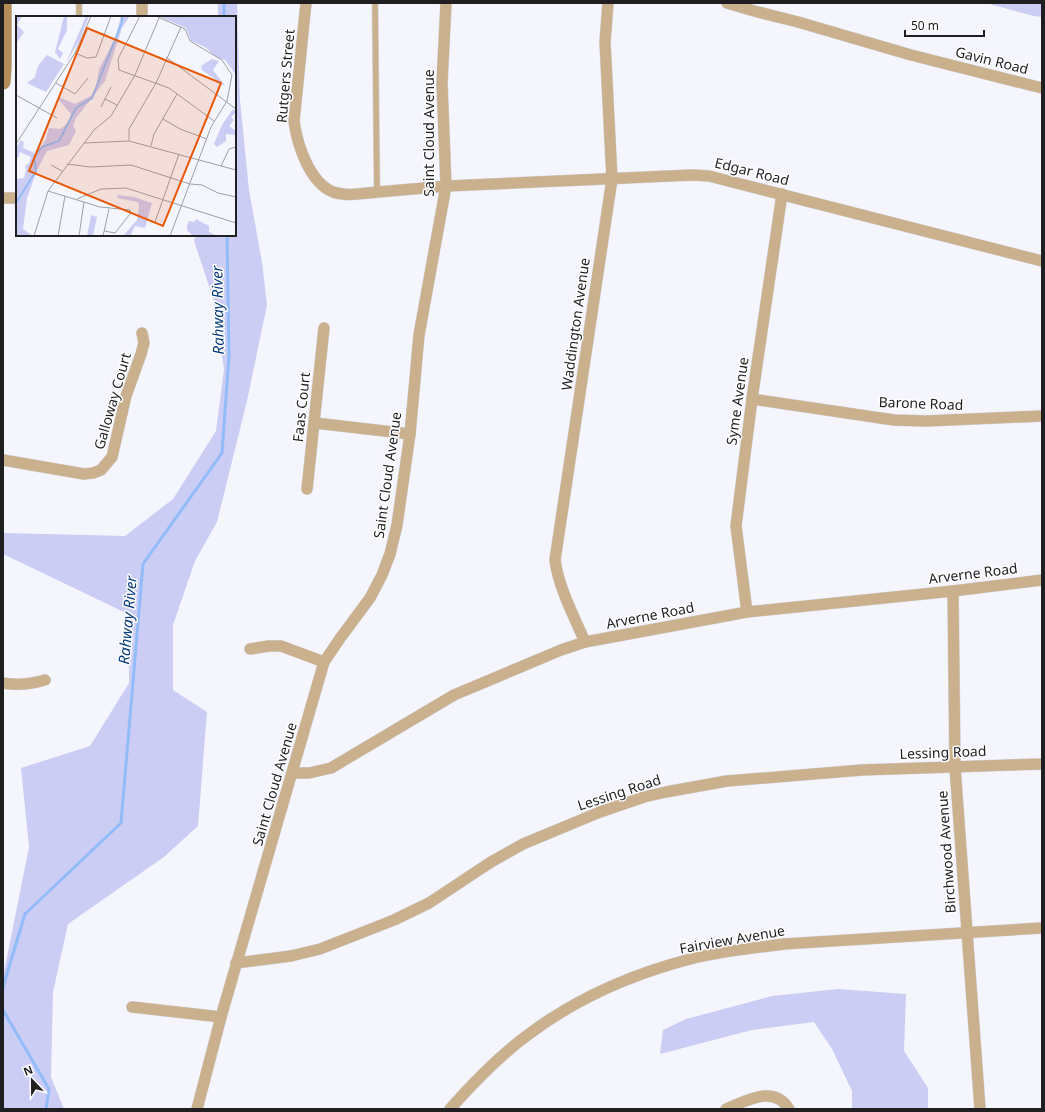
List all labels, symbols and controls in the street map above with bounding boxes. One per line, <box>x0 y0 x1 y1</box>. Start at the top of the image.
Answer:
scale bar <box>905 12 984 38</box>
inset map <box>16 16 236 236</box>
text: 50 m <box>911 17 939 34</box>
street label: Rutgers Street <box>271 28 299 124</box>
street label: Gavin Road <box>953 42 1031 78</box>
street label: Saint Cloud Avenue <box>419 69 438 197</box>
street label: Edgar Road <box>713 153 791 189</box>
street label: Waddington Avenue <box>556 256 594 392</box>
water label: Rahway River <box>206 264 228 355</box>
street label: Galloway Court <box>89 350 135 452</box>
street label: Syme Avenue <box>721 356 753 446</box>
street label: Faas Court <box>288 371 314 443</box>
street label: Barone Road <box>878 392 964 414</box>
street label: Saint Cloud Avenue <box>369 410 405 539</box>
street label: Arverne Road <box>927 558 1019 588</box>
water label: Rahway River <box>113 574 141 665</box>
street label: Arverne Road <box>604 597 696 633</box>
street label: Saint Cloud Avenue <box>247 720 301 848</box>
street label: Lessing Road <box>899 741 987 763</box>
street label: Lessing Road <box>575 770 663 814</box>
street label: Birchwood Avenue <box>932 790 960 914</box>
street label: Fairview Avenue <box>678 920 786 958</box>
north arrow <box>12 1060 52 1100</box>
text: N <box>21 1062 35 1079</box>

